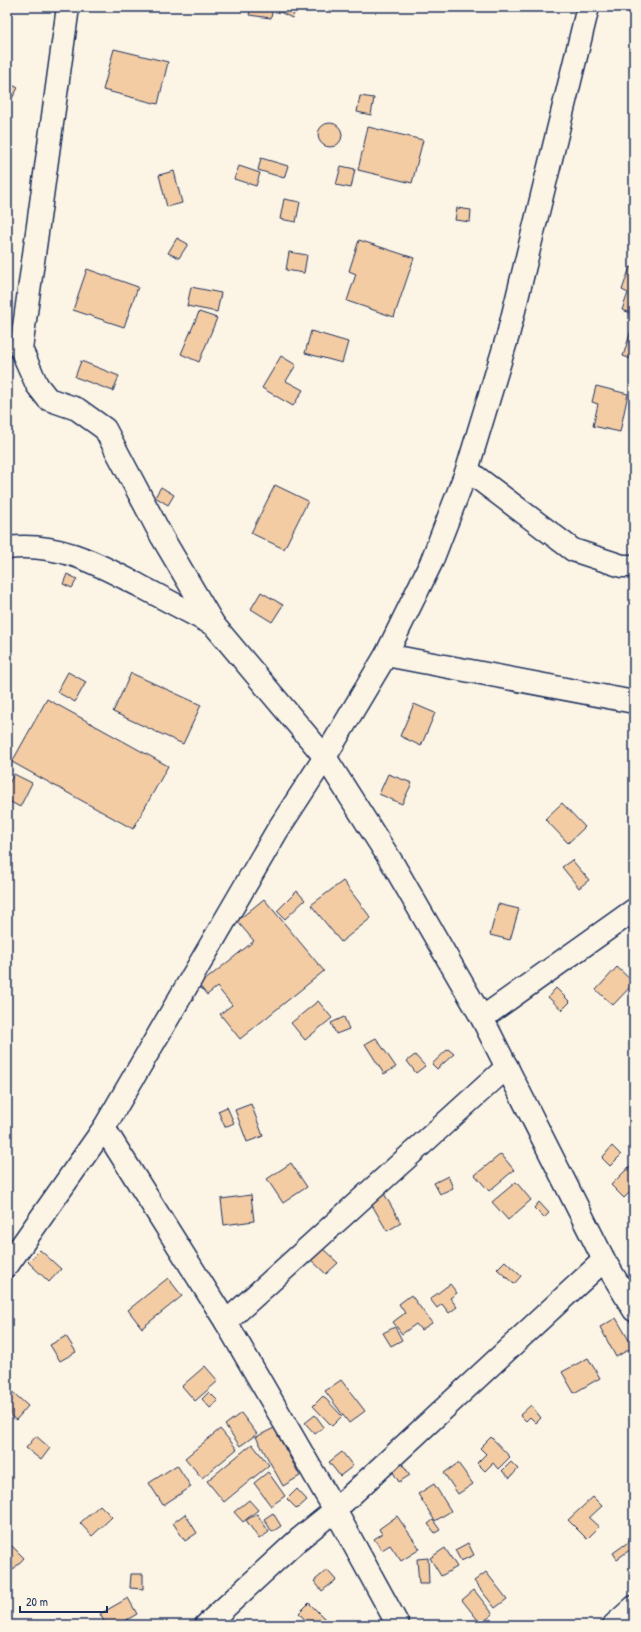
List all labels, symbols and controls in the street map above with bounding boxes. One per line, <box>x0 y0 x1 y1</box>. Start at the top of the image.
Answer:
scale bar <box>20 1588 107 1614</box>
text: 20 m <box>26 1593 48 1610</box>

